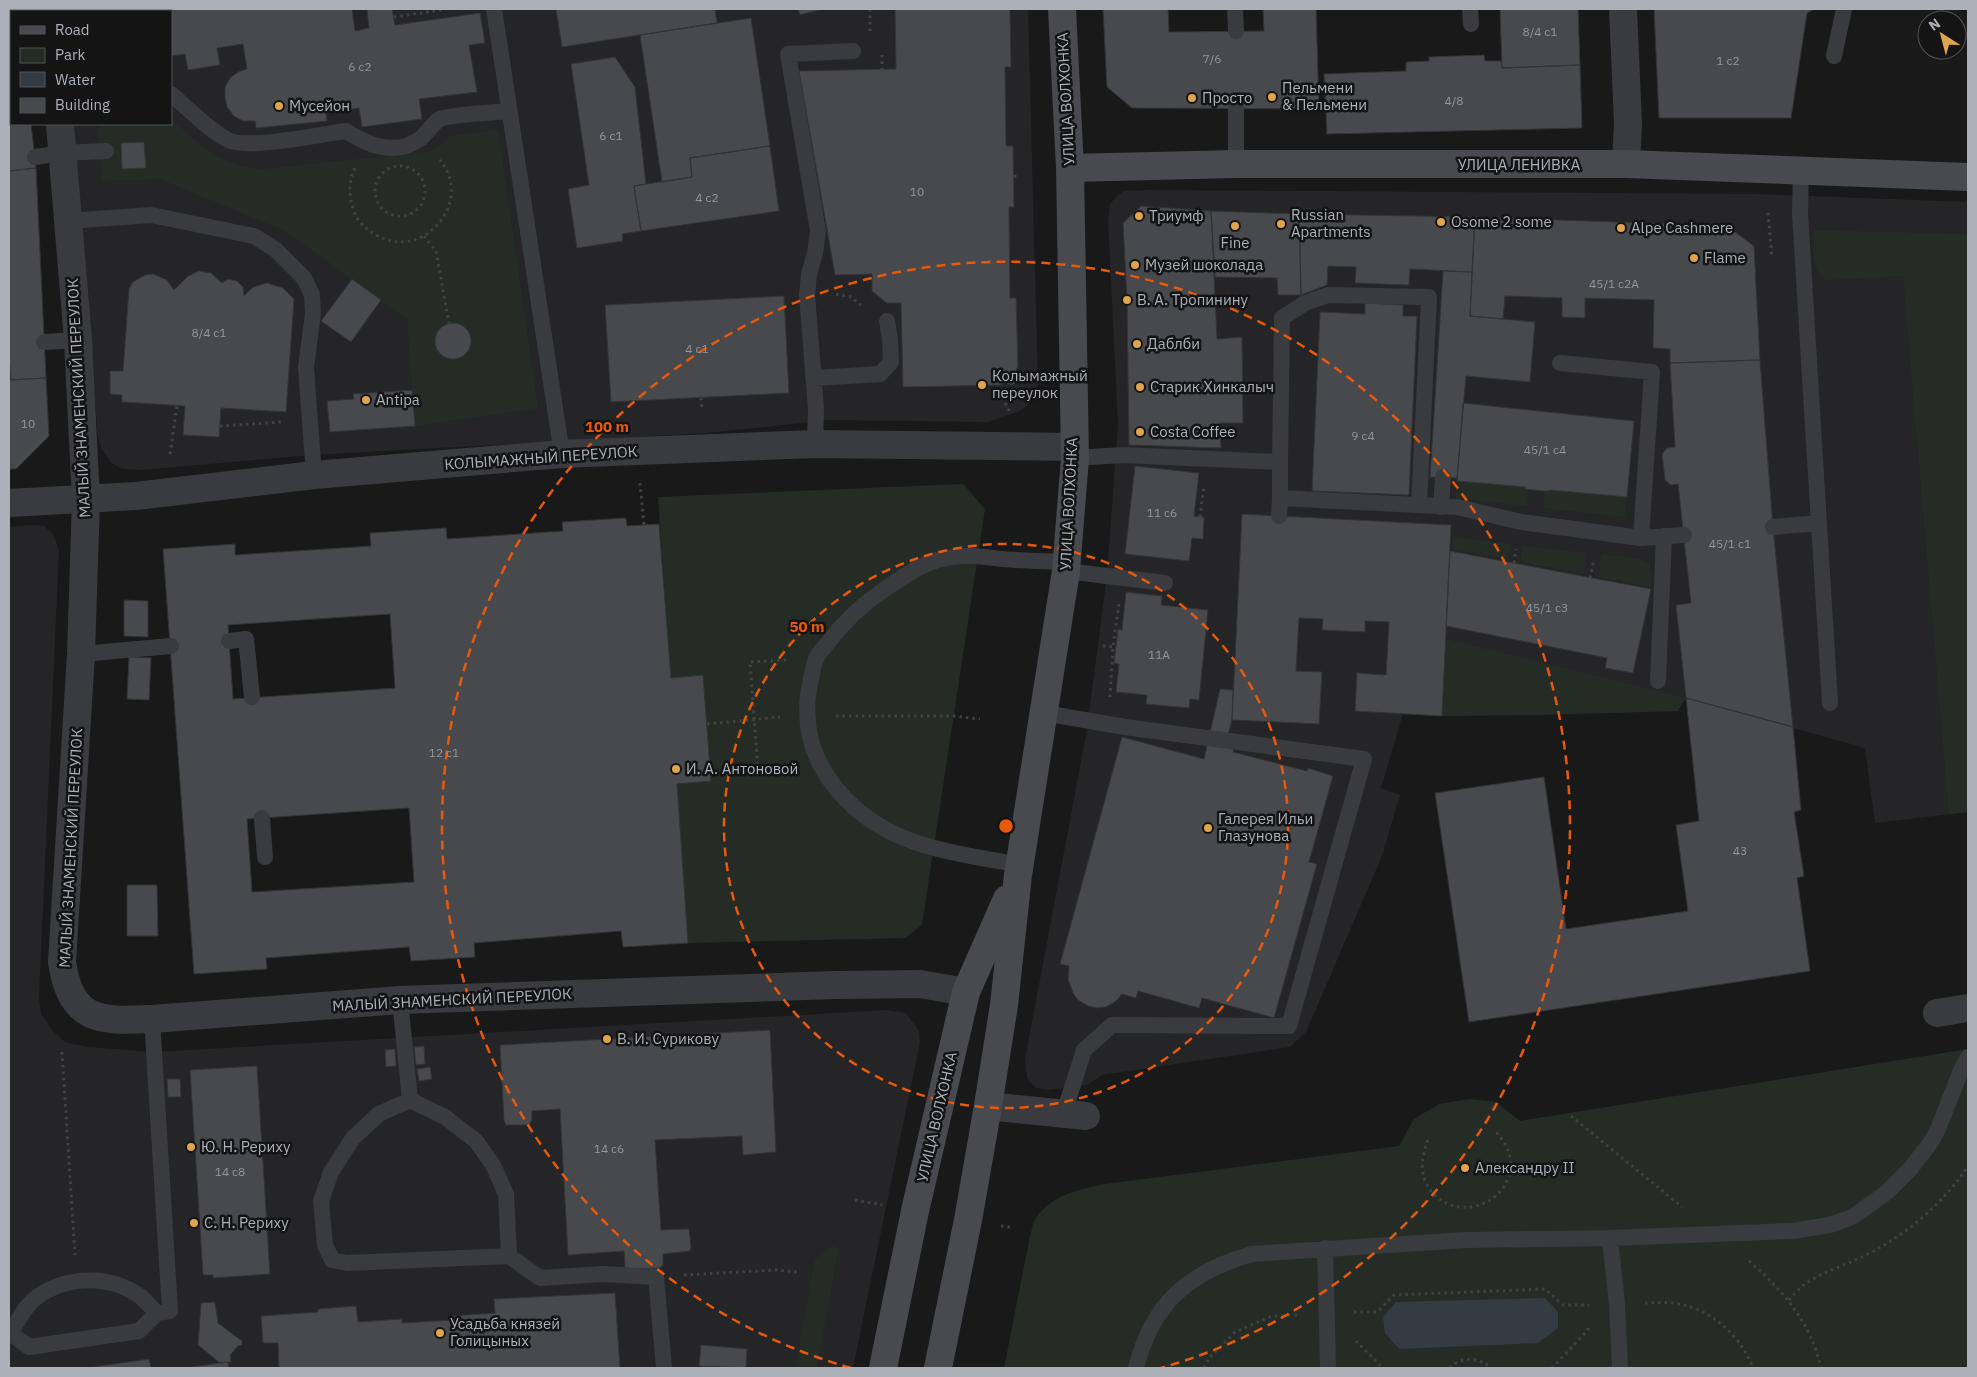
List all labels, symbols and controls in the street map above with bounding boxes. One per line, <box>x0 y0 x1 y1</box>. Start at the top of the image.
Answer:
legend <box>10 10 172 125</box>
north arrow <box>1917 10 1967 60</box>
text: N <box>1925 14 1944 35</box>
text: Road <box>55 20 90 39</box>
house number: 8/4 с1 <box>1522 24 1558 39</box>
street label: УЛИЦА ВОЛХОНКА <box>1053 32 1078 166</box>
text: Park <box>55 45 85 64</box>
house number: 7/6 <box>1203 51 1222 66</box>
house number: 1 с2 <box>1716 53 1740 68</box>
house number: 6 с2 <box>348 59 372 74</box>
text: Water <box>55 70 96 89</box>
place label: Пельмени & Пельмени <box>1282 78 1367 114</box>
place label: Просто <box>1202 88 1252 107</box>
marker: Пельмени & Пельмени <box>1266 91 1278 103</box>
marker: Просто <box>1186 92 1198 104</box>
house number: 4/8 <box>1445 93 1464 108</box>
text: Building <box>55 95 110 114</box>
place label: Мусейон <box>289 96 350 115</box>
marker: Мусейон <box>273 100 285 112</box>
house number: 6 с1 <box>599 128 623 143</box>
street label: УЛИЦА ЛЕНИВКА <box>1458 155 1581 174</box>
house number: 10 <box>910 184 924 199</box>
house number: 4 с2 <box>695 190 719 205</box>
place label: Russian Apartments <box>1291 205 1371 241</box>
place label: Триумф <box>1149 206 1204 225</box>
marker: Триумф <box>1133 210 1145 222</box>
place label: Osome 2 some <box>1451 212 1552 231</box>
marker: Osome 2 some <box>1435 216 1447 228</box>
marker: Russian Apartments <box>1275 218 1287 230</box>
place label: Alpe Cashmere <box>1631 218 1733 237</box>
marker: Fine <box>1229 220 1241 232</box>
marker: Alpe Cashmere <box>1615 222 1627 234</box>
place label: Fine <box>1221 233 1249 252</box>
place label: Flame <box>1704 248 1746 267</box>
marker: Flame <box>1688 252 1700 264</box>
place label: Музей шоколада <box>1145 255 1263 274</box>
marker: Музей шоколада <box>1129 259 1141 271</box>
house number: 45/1 с2А <box>1589 276 1639 291</box>
street label: МАЛЫЙ ЗНАМЕНСКИЙ ПЕРЕУЛОК <box>63 278 94 518</box>
place label: В. А. Тропинину <box>1137 290 1249 309</box>
marker: В. А. Тропинину <box>1121 294 1133 306</box>
house number: 8/4 с1 <box>191 325 227 340</box>
place label: Даблби <box>1147 334 1200 353</box>
marker: Даблби <box>1131 338 1143 350</box>
house number: 4 с1 <box>685 341 709 356</box>
place label: Колымажный переулок <box>992 366 1088 402</box>
place label: Старик Хинкалыч <box>1150 377 1274 396</box>
marker: Колымажный переулок <box>976 379 988 391</box>
marker: Старик Хинкалыч <box>1134 381 1146 393</box>
place label: Antipa <box>376 390 420 409</box>
marker: Antipa <box>360 394 372 406</box>
house number: 10 <box>21 416 35 431</box>
text: 100 m <box>585 417 629 436</box>
place label: Costa Coffee <box>1150 422 1236 441</box>
marker: Costa Coffee <box>1134 426 1146 438</box>
house number: 9 с4 <box>1351 428 1375 443</box>
street label: УЛИЦА ВОЛХОНКА <box>1056 437 1081 571</box>
street label: КОЛЫМАЖНЫЙ ПЕРЕУЛОК <box>444 441 638 474</box>
house number: 45/1 с4 <box>1524 442 1566 457</box>
house number: 11 с6 <box>1147 505 1177 520</box>
house number: 45/1 с1 <box>1709 536 1751 551</box>
house number: 45/1 с3 <box>1526 600 1568 615</box>
text: 50 m <box>790 617 824 636</box>
house number: 11А <box>1148 647 1170 662</box>
street label: МАЛЫЙ ЗНАМЕНСКИЙ ПЕРЕУЛОК <box>55 728 86 968</box>
house number: 12 с1 <box>429 745 459 760</box>
place label: И. А. Антоновой <box>686 759 798 778</box>
marker: И. А. Антоновой <box>670 763 682 775</box>
place label: Галерея Ильи Глазунова <box>1218 809 1313 845</box>
centre of rings <box>997 817 1015 835</box>
marker: Галерея Ильи Глазунова <box>1202 822 1214 834</box>
house number: 43 <box>1733 843 1747 858</box>
street label: МАЛЫЙ ЗНАМЕНСКИЙ ПЕРЕУЛОК <box>332 984 572 1015</box>
place label: В. И. Сурикову <box>617 1029 719 1048</box>
marker: В. И. Сурикову <box>601 1033 613 1045</box>
street label: УЛИЦА ВОЛХОНКА <box>912 1049 961 1184</box>
place label: Ю. Н. Рериху <box>201 1137 291 1156</box>
marker: Ю. Н. Рериху <box>185 1141 197 1153</box>
house number: 14 с6 <box>594 1141 624 1156</box>
place label: Александру II <box>1475 1158 1575 1177</box>
marker: Александру II <box>1459 1162 1471 1174</box>
house number: 14 с8 <box>215 1164 245 1179</box>
place label: С. Н. Рериху <box>204 1213 289 1232</box>
marker: С. Н. Рериху <box>188 1217 200 1229</box>
place label: Усадьба князей Голицыных <box>450 1314 560 1350</box>
marker: Усадьба князей Голицыных <box>434 1327 446 1339</box>

